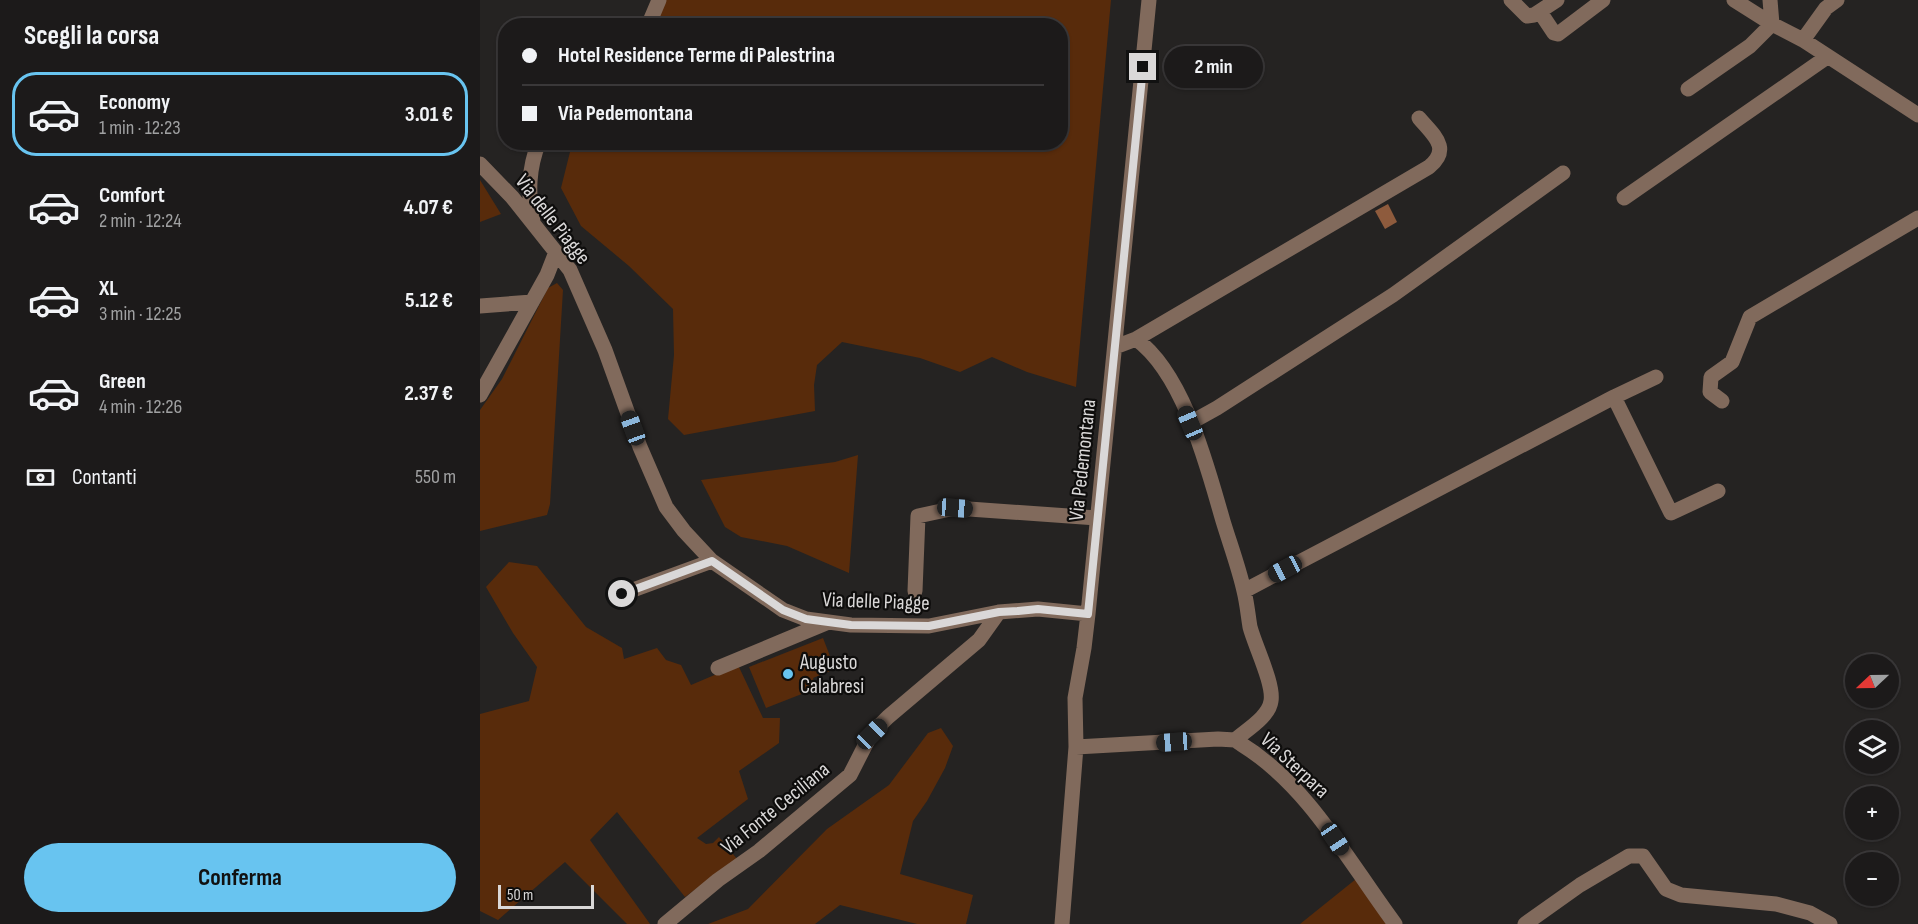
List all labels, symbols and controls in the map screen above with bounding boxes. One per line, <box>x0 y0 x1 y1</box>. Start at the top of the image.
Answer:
text: Scegli la corsa <box>24 20 159 52</box>
text: Hotel Residence Terme di Palestrina <box>558 42 835 69</box>
callout: 2 min <box>1164 46 1263 88</box>
route end <box>1129 53 1156 80</box>
text: 2 min <box>1194 55 1233 79</box>
icon: car <box>27 87 81 141</box>
text: Economy <box>99 89 170 116</box>
text: Via Pedemontana <box>558 100 693 127</box>
text: 3.01 € <box>405 101 453 128</box>
text: 1 min · 12:23 <box>99 116 181 140</box>
street label: Via delle Piagge <box>510 169 596 269</box>
icon: car <box>27 180 81 234</box>
text: Comfort <box>99 182 165 209</box>
text: 4.07 € <box>404 194 453 221</box>
text: 2 min · 12:24 <box>99 209 182 233</box>
icon: car <box>27 273 81 327</box>
text: XL <box>99 275 118 302</box>
text: 5.12 € <box>405 287 453 314</box>
text: 3 min · 12:25 <box>99 302 182 326</box>
icon: car <box>27 366 81 420</box>
text: Green <box>99 368 146 395</box>
text: 2.37 € <box>404 380 453 407</box>
text: 4 min · 12:26 <box>99 395 182 419</box>
street label: Via Pedemontana <box>1064 398 1101 522</box>
car <box>1175 403 1205 443</box>
car <box>618 408 648 448</box>
icon: cash <box>24 461 57 494</box>
text: Contanti <box>72 464 137 491</box>
text: 550 m <box>415 465 456 489</box>
car <box>936 498 974 518</box>
car <box>1265 553 1305 585</box>
route start <box>608 580 635 607</box>
street label: Via delle Piagge <box>822 587 930 616</box>
place label: Augusto Calabresi <box>799 650 864 699</box>
north arrow <box>1845 654 1899 708</box>
map controls <box>1845 654 1899 906</box>
marker: Augusto Calabresi <box>781 667 795 681</box>
car <box>853 715 891 753</box>
button: layers <box>1845 720 1899 774</box>
street label: Via Sterpara <box>1255 727 1334 803</box>
car <box>1155 732 1193 752</box>
street label: Via Fonte Ceciliana <box>716 757 835 860</box>
button: + <box>1845 786 1899 840</box>
car <box>1317 819 1353 859</box>
button: Conferma <box>24 843 456 912</box>
button: − <box>1845 852 1899 906</box>
scale bar <box>498 882 594 910</box>
text: 50 m <box>507 886 533 905</box>

